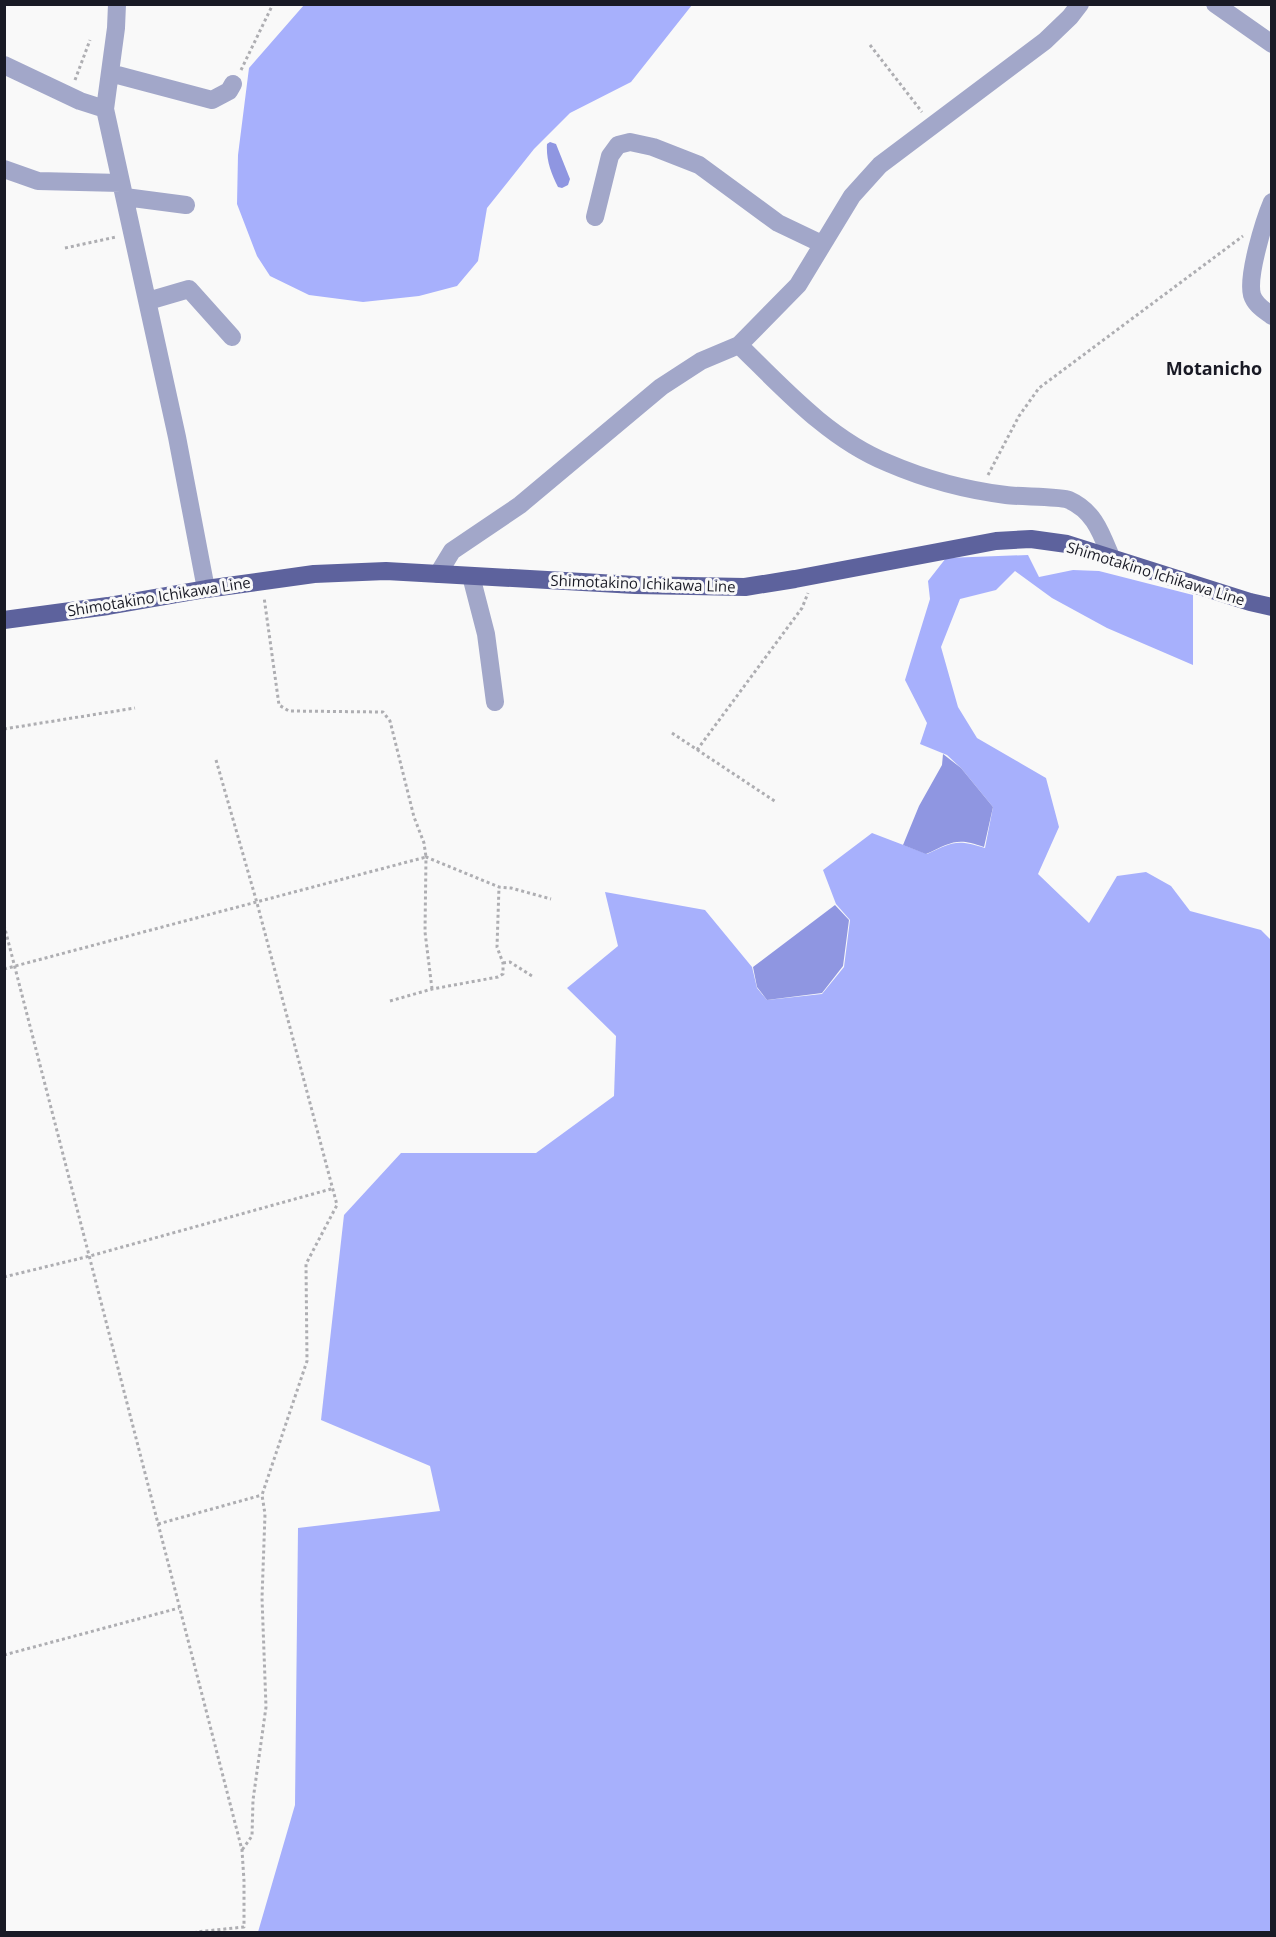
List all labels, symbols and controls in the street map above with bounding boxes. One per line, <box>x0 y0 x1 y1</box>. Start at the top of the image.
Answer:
district label: Motanicho <box>1166 356 1262 380</box>
street label: Shimotakino Ichikawa Line <box>1064 536 1248 610</box>
street label: Shimotakino Ichikawa Line <box>550 570 736 596</box>
street label: Shimotakino Ichikawa Line <box>66 572 252 620</box>

